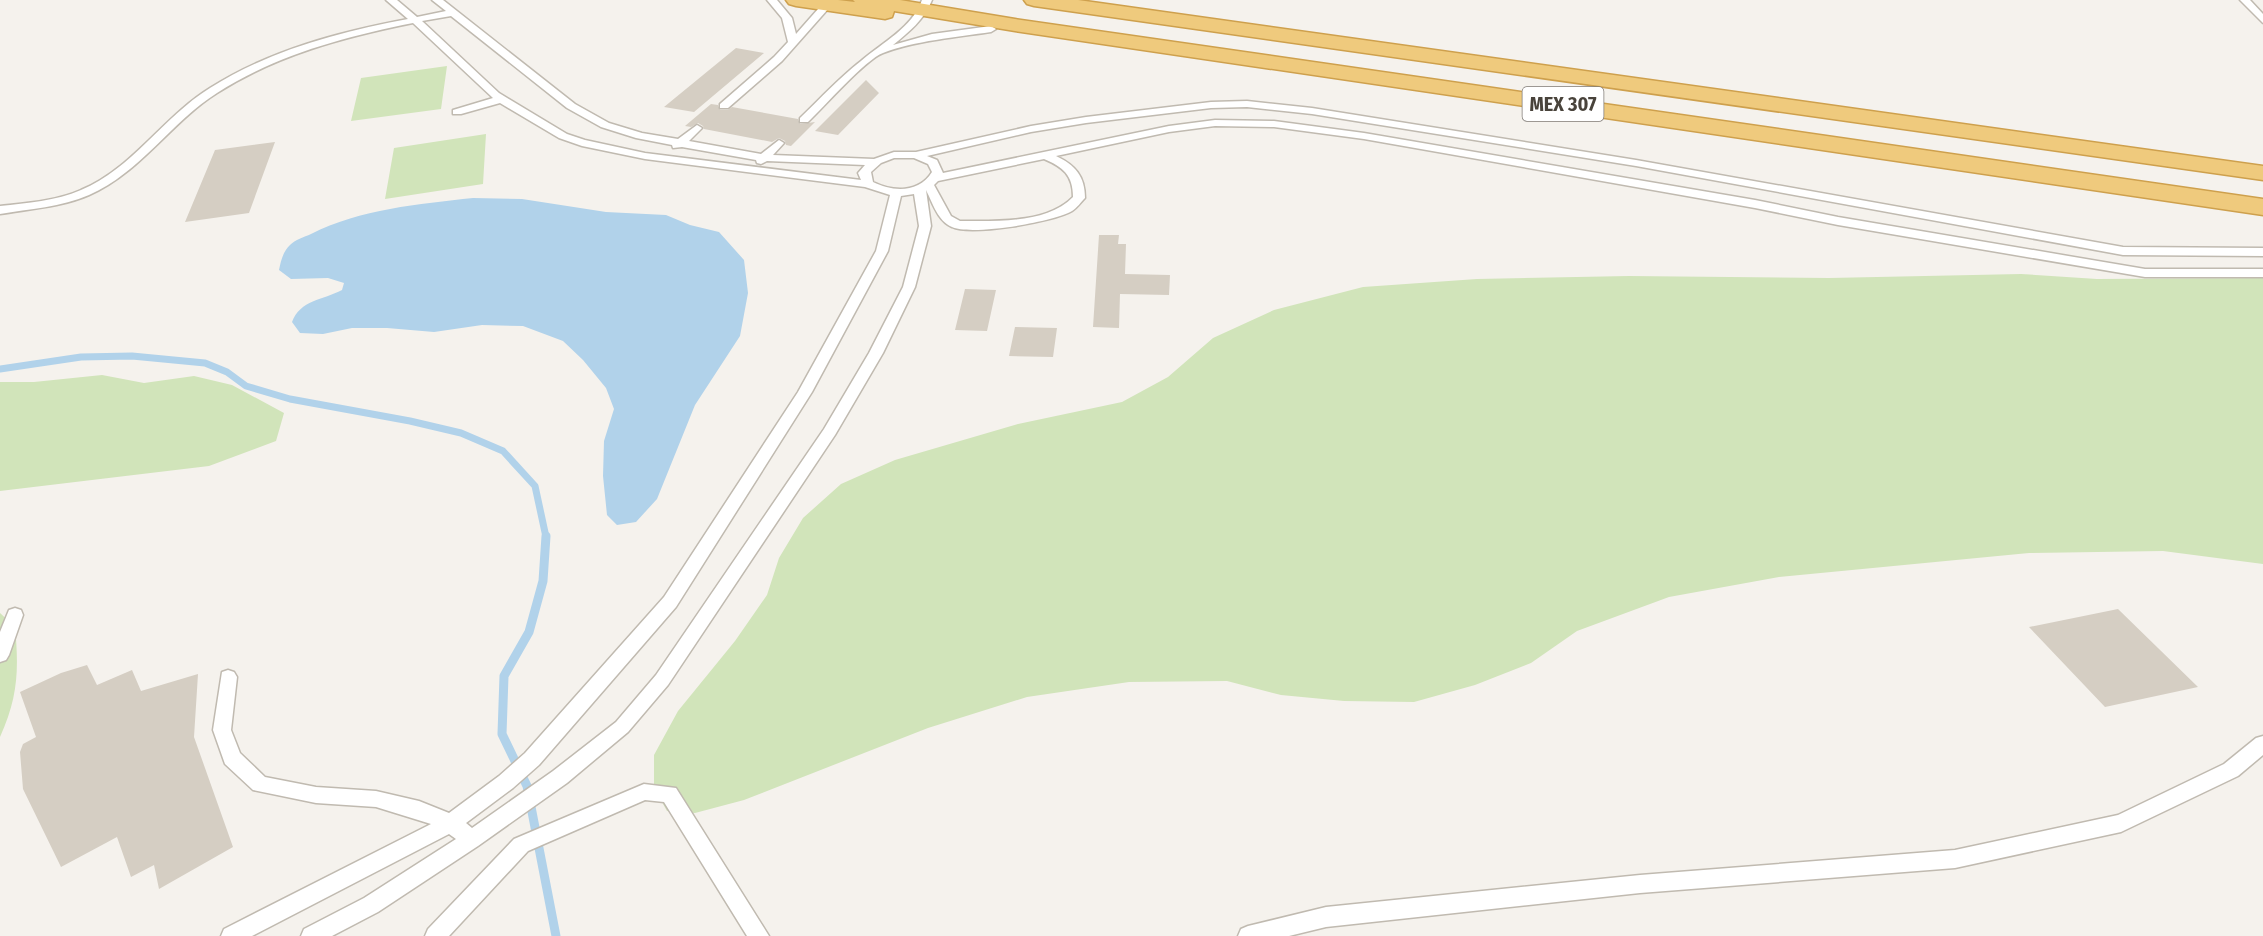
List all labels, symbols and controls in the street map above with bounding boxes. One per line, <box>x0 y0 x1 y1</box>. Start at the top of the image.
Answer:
road number: MEX 307 <box>1522 87 1604 121</box>

